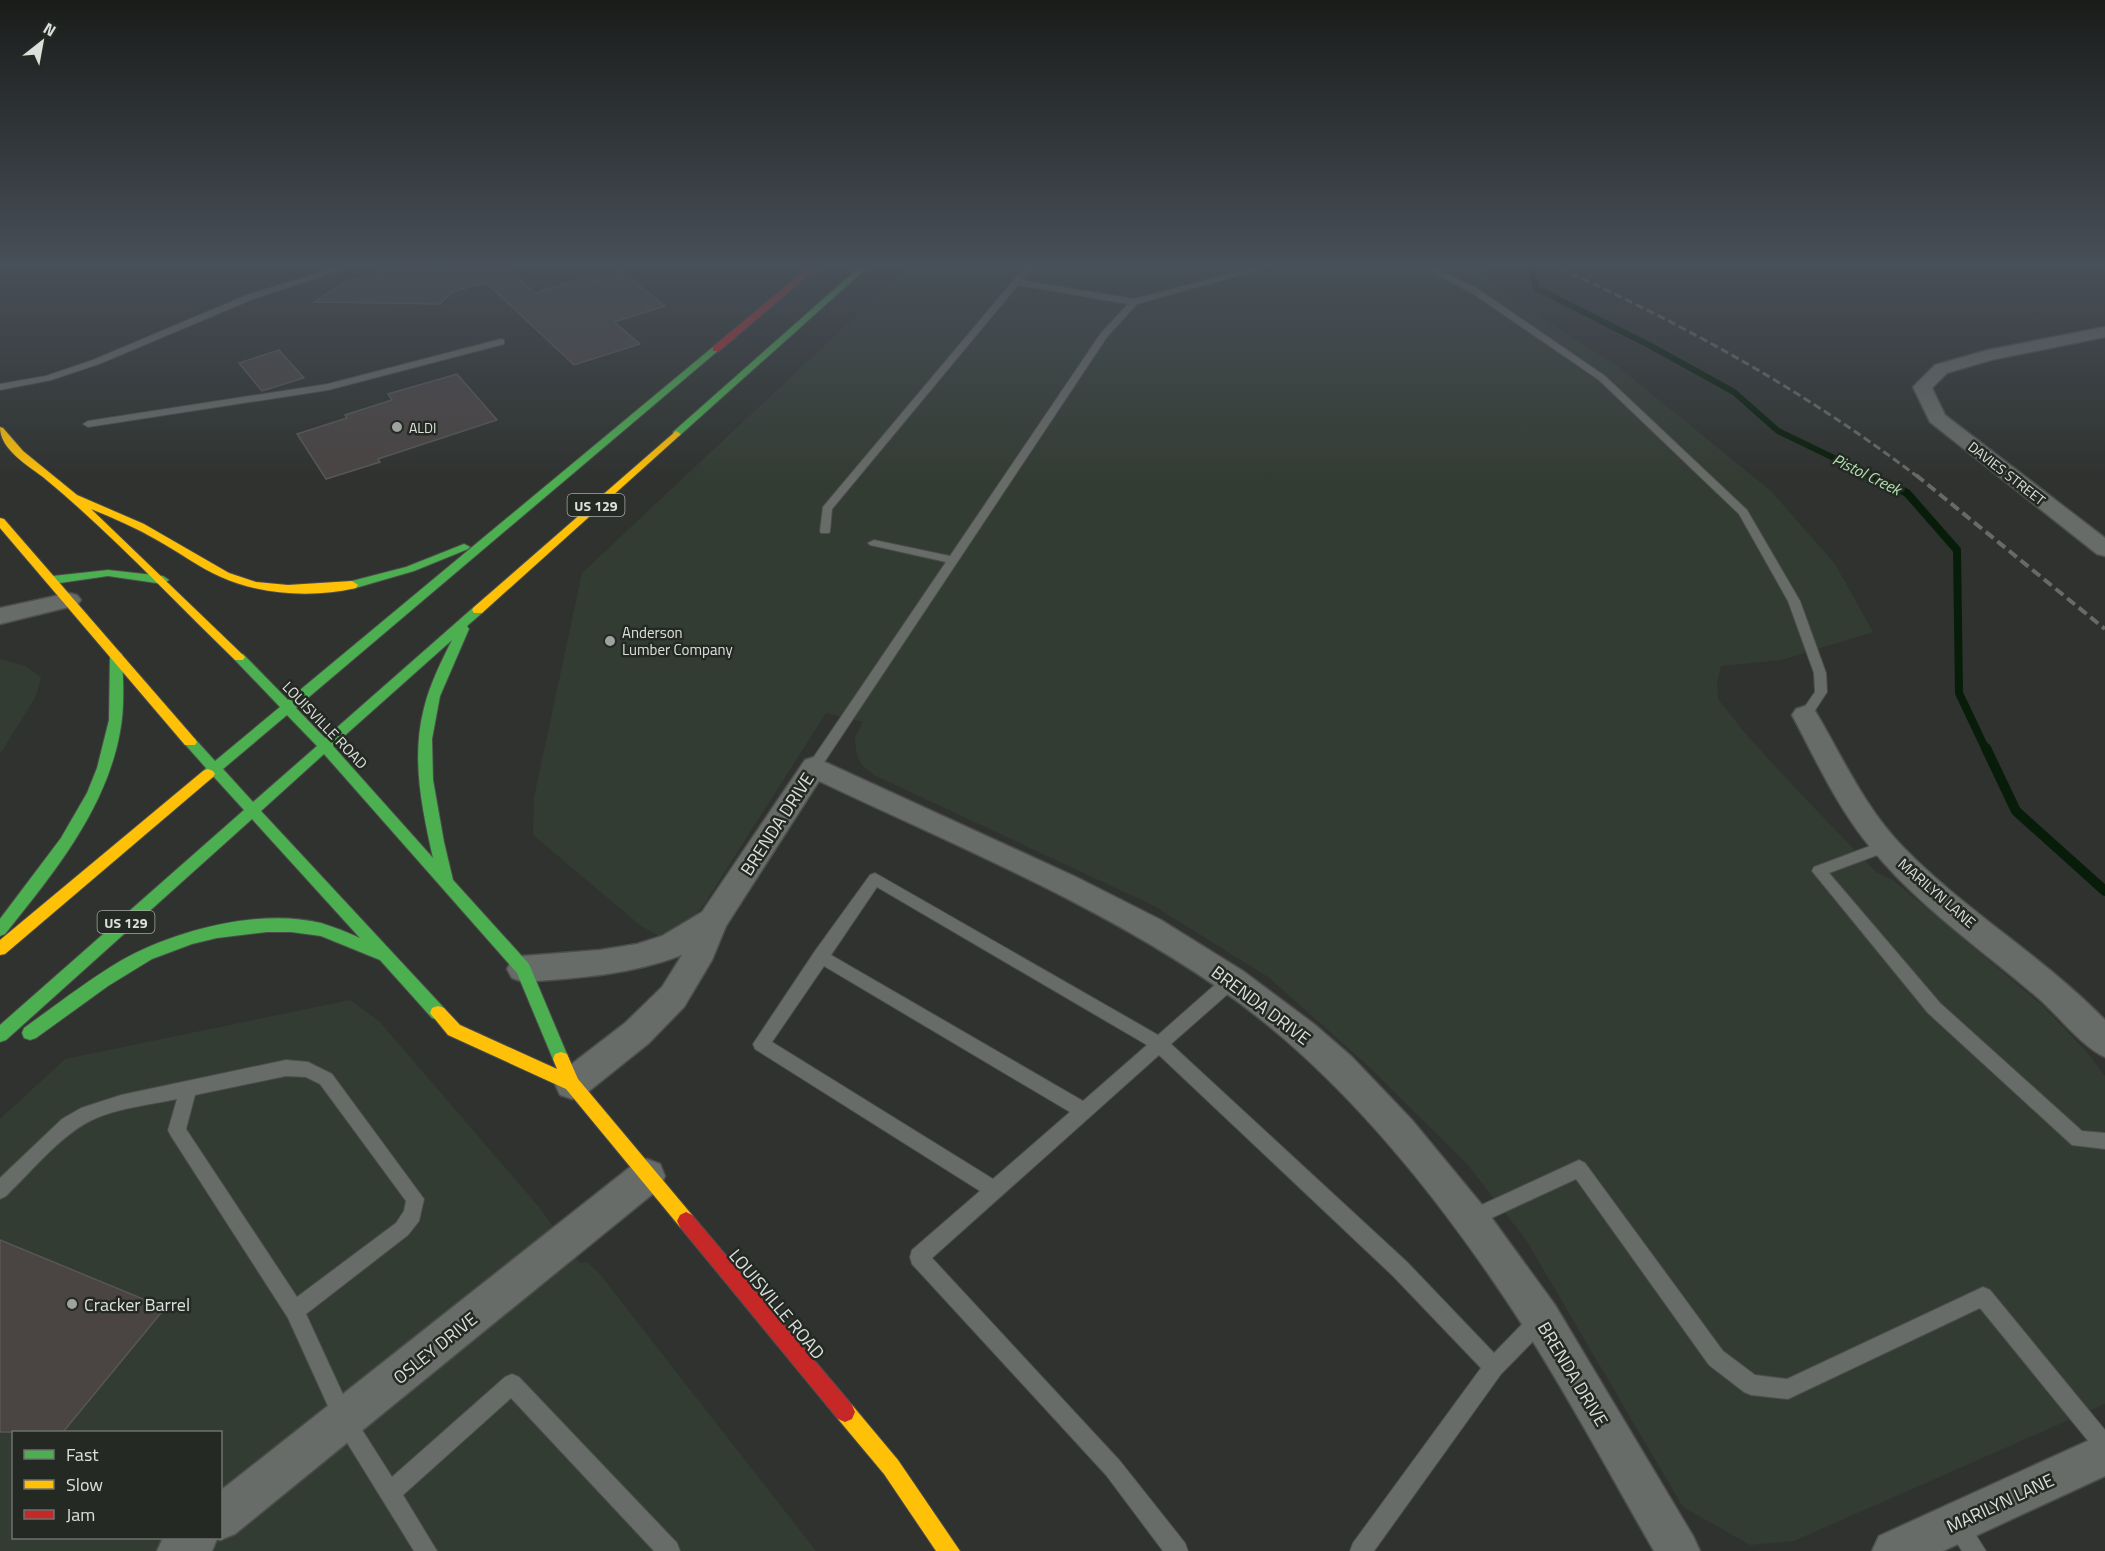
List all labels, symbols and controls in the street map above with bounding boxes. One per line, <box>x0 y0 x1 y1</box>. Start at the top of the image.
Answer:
north arrow <box>12 12 72 72</box>
text: N <box>39 16 61 42</box>
place label: ALDI <box>409 417 437 438</box>
marker: ALDI <box>390 420 404 434</box>
street label: DAVIES STREET <box>1964 436 2051 510</box>
water label: Pistol Creek <box>1829 447 1907 502</box>
road number: US 129 <box>568 494 624 516</box>
place label: Anderson Lumber Company <box>622 621 733 661</box>
marker: Anderson Lumber Company <box>603 634 617 648</box>
street label: LOUISVILLE ROAD <box>277 676 373 774</box>
street label: BRENDA DRIVE <box>734 767 820 881</box>
street label: MARILYN LANE <box>1893 853 1981 933</box>
road number: US 129 <box>98 911 154 933</box>
street label: BRENDA DRIVE <box>1206 959 1316 1051</box>
street label: LOUISVILLE ROAD <box>723 1243 831 1365</box>
place label: Cracker Barrel <box>84 1291 190 1318</box>
marker: Cracker Barrel <box>65 1297 79 1311</box>
street label: OSLEY DRIVE <box>387 1306 483 1390</box>
street label: BRENDA DRIVE <box>1531 1317 1615 1432</box>
legend <box>12 1431 222 1539</box>
text: Fast <box>66 1441 99 1468</box>
street label: MARILYN LANE <box>1942 1466 2058 1540</box>
text: Slow <box>66 1471 103 1498</box>
text: Jam <box>66 1501 95 1528</box>

